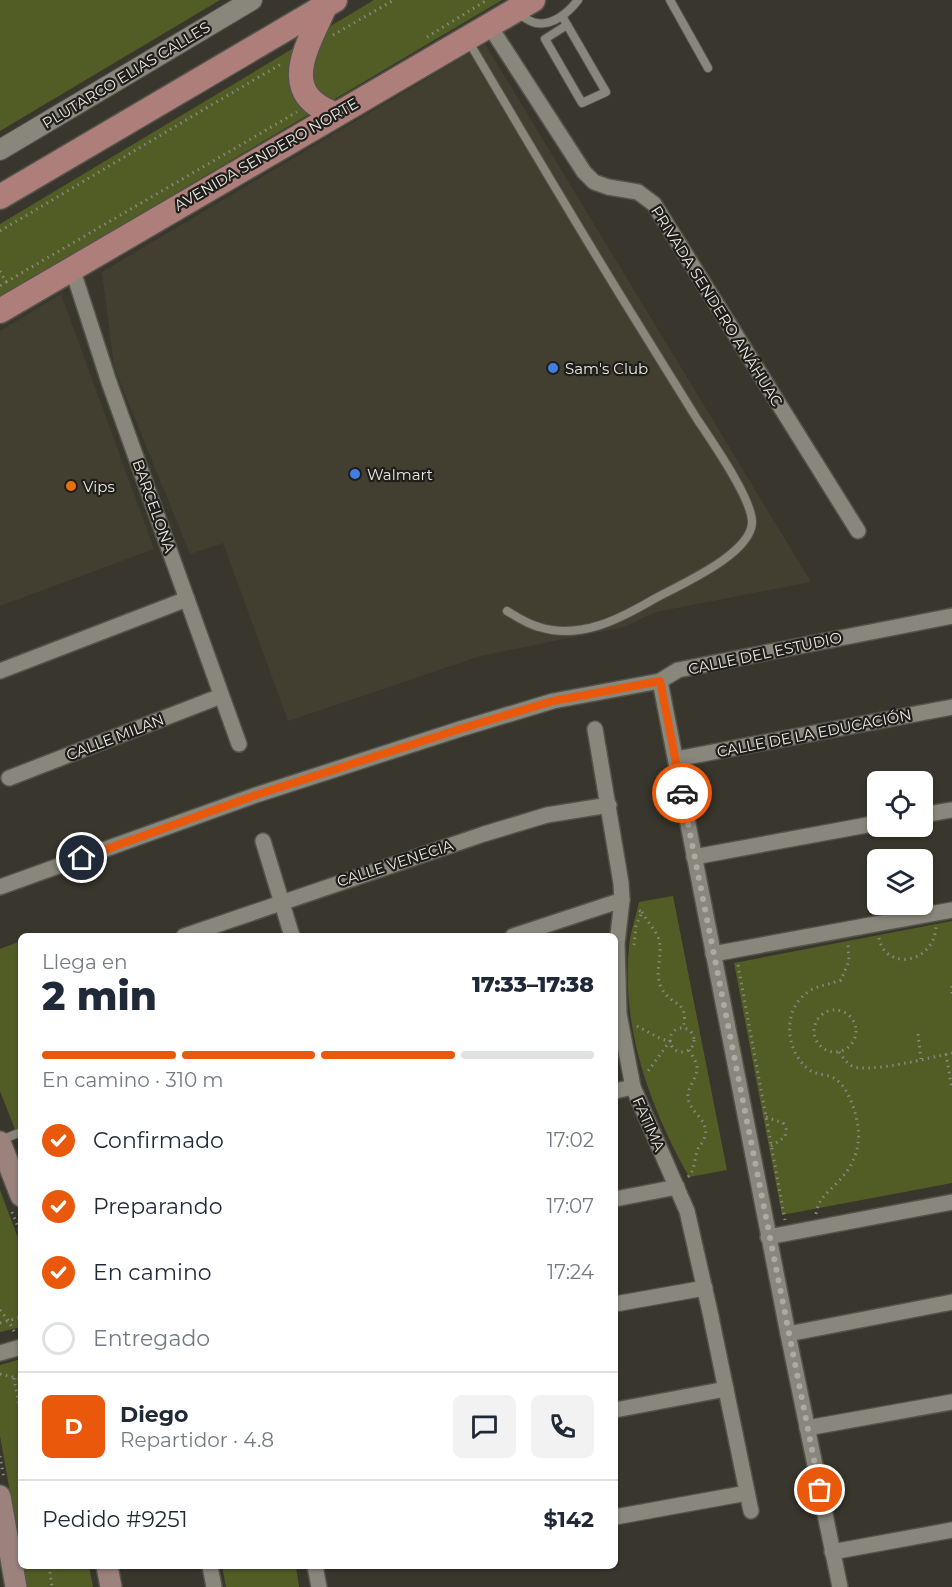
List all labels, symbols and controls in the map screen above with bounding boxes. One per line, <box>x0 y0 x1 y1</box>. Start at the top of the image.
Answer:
street label: PLUTARCO ELIAS CALLES <box>39 17 213 133</box>
street label: AVENIDA SENDERO NORTE <box>171 93 361 215</box>
street label: PRIVADA SENDERO ANÁHUAC <box>647 202 787 410</box>
place label: Sam's Club <box>565 359 648 378</box>
marker: Sam's Club <box>546 361 560 375</box>
street label: BARCELONA <box>128 457 180 555</box>
place label: Walmart <box>367 465 433 484</box>
marker: Walmart <box>348 467 362 481</box>
place label: Vips <box>83 477 115 496</box>
marker: Vips <box>64 479 78 493</box>
street label: CALLE DEL ESTUDIO <box>686 627 844 679</box>
street label: CALLE DE LA EDUCACIÓN <box>715 705 913 761</box>
street label: CALLE MILAN <box>63 710 167 764</box>
courier <box>652 763 712 823</box>
map controls <box>867 771 933 915</box>
button: locate <box>867 771 933 837</box>
icon: car <box>666 777 699 810</box>
pin <box>56 832 107 883</box>
street label: CALLE VENECIA <box>334 835 456 891</box>
icon: home <box>65 841 98 874</box>
button: layers <box>867 849 933 915</box>
text: Llega en <box>42 950 128 974</box>
text: 17:33–17:38 <box>472 971 594 998</box>
text: 2 min <box>42 972 157 1020</box>
text: En camino · 310 m <box>42 1068 224 1092</box>
street label: FATIMA <box>629 1094 669 1154</box>
icon: check <box>42 1124 75 1157</box>
text: Confirmado <box>93 1127 224 1154</box>
text: 17:02 <box>547 1128 594 1152</box>
icon: check <box>42 1190 75 1223</box>
text: Preparando <box>93 1193 222 1220</box>
text: 17:07 <box>546 1194 594 1218</box>
icon: check <box>42 1256 75 1289</box>
text: En camino <box>93 1259 212 1286</box>
text: 17:24 <box>547 1260 594 1284</box>
text: Entregado <box>93 1325 210 1352</box>
button: chat <box>453 1395 516 1458</box>
button: phone <box>531 1395 594 1458</box>
text: Diego <box>120 1401 189 1428</box>
text: D <box>64 1413 83 1440</box>
text: Repartidor · 4.8 <box>120 1428 274 1452</box>
pin <box>794 1464 845 1515</box>
icon: bag <box>803 1473 836 1506</box>
text: Pedido #9251 <box>42 1506 188 1533</box>
text: $142 <box>543 1506 594 1533</box>

